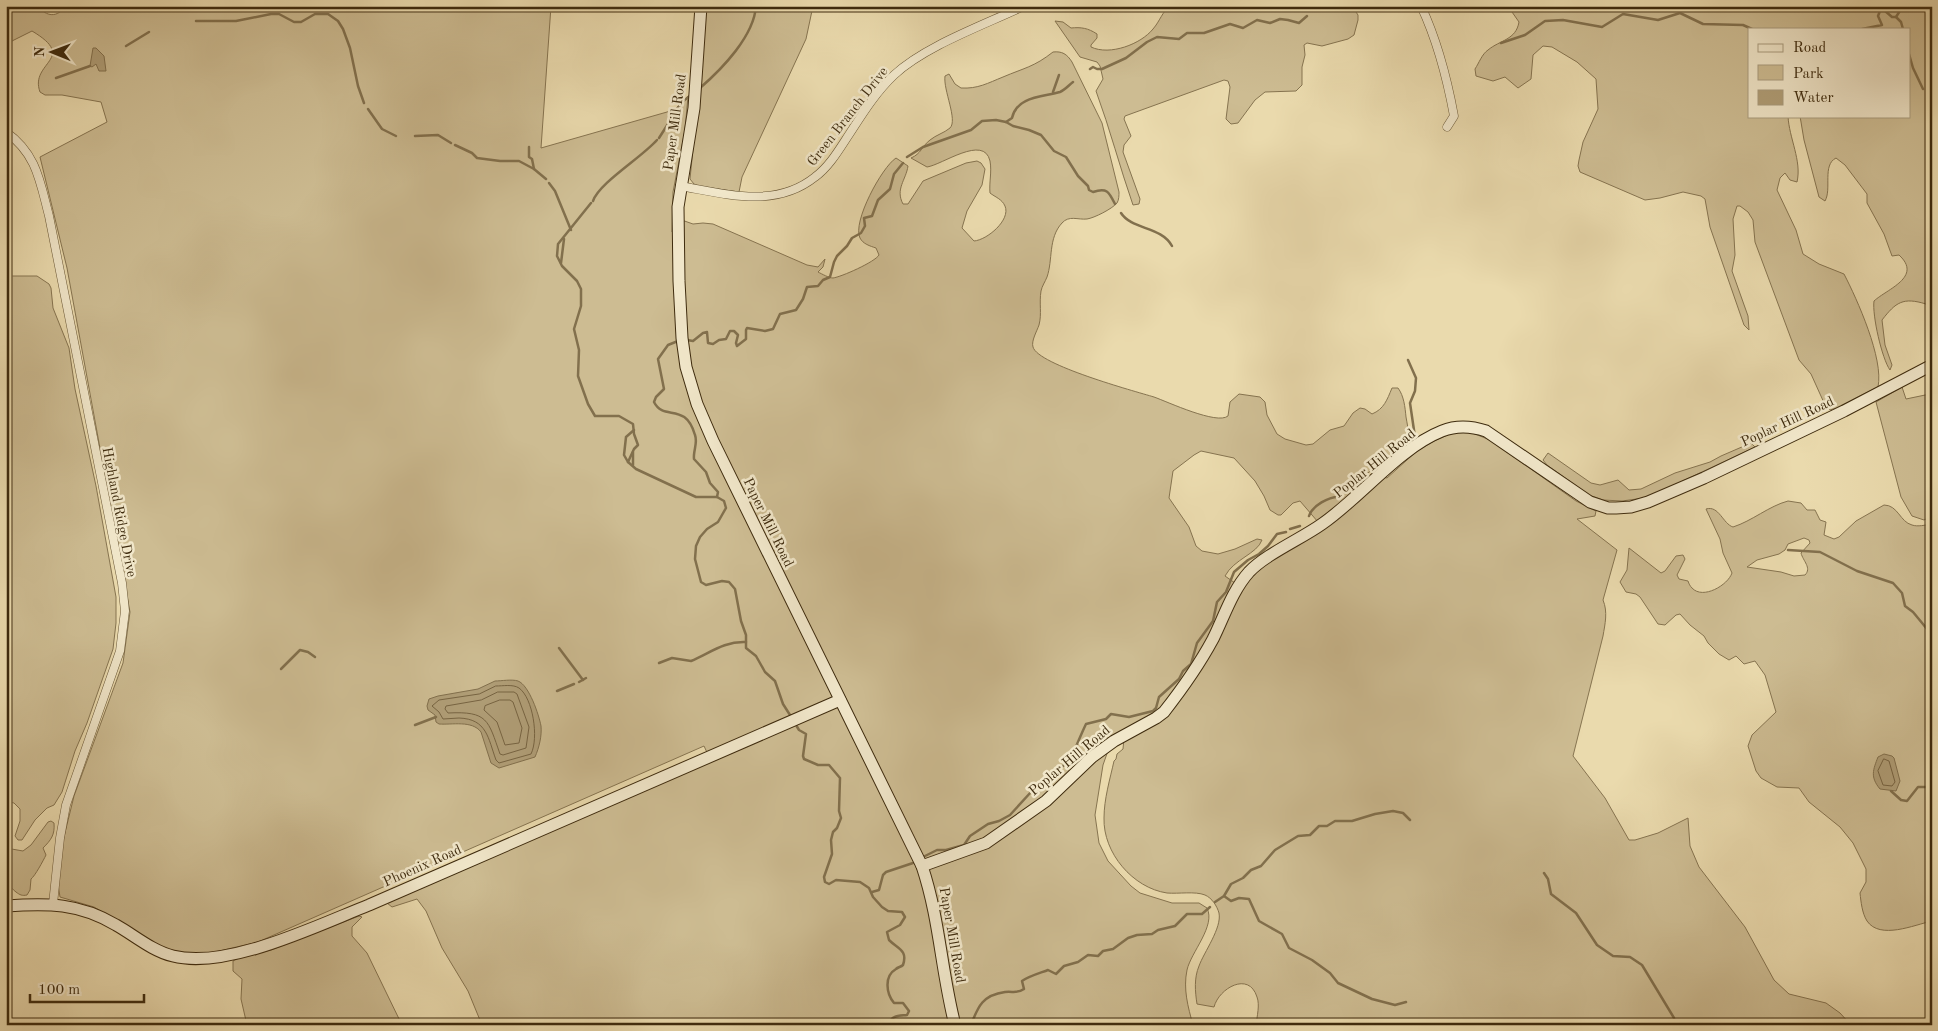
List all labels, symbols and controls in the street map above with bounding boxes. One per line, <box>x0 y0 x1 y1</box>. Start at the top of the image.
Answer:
north arrow <box>28 28 78 78</box>
legend <box>1748 28 1910 118</box>
text: Road <box>1793 41 1827 56</box>
text: N <box>33 46 47 57</box>
street label: Green Branch Drive <box>805 65 891 169</box>
text: Park <box>1793 67 1824 82</box>
street label: Paper Mill Road <box>661 73 689 171</box>
text: Water <box>1793 91 1834 106</box>
street label: Poplar Hill Road <box>1739 394 1836 450</box>
street label: Poplar Hill Road <box>1331 427 1418 501</box>
street label: Highland Ridge Drive <box>100 446 138 578</box>
street label: Paper Mill Road <box>740 476 796 569</box>
street label: Poplar Hill Road <box>1027 723 1113 799</box>
street label: Phoenix Road <box>381 842 464 889</box>
street label: Paper Mill Road <box>937 886 967 984</box>
scale bar <box>30 971 144 1003</box>
text: 100 m <box>38 983 80 998</box>

